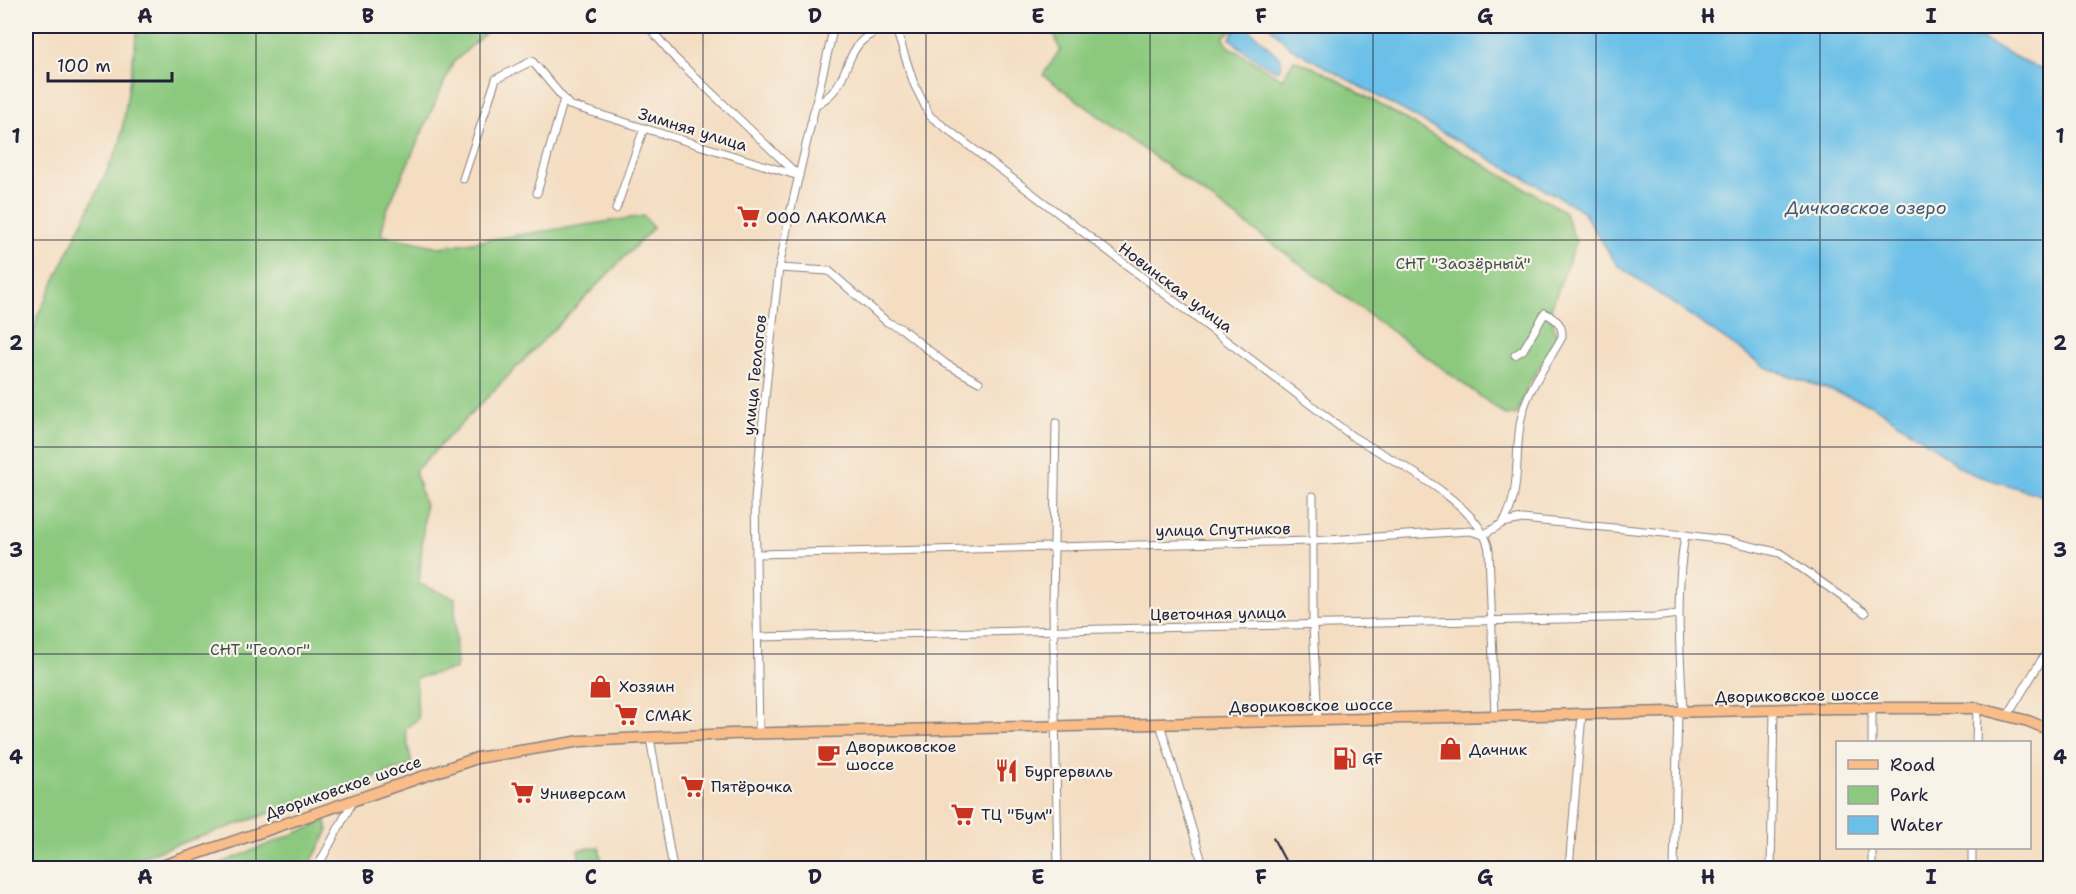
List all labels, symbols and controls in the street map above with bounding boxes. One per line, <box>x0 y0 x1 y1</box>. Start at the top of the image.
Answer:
text: A <box>137 3 153 29</box>
text: B <box>362 3 374 29</box>
text: C <box>585 3 597 29</box>
text: D <box>808 3 822 29</box>
text: E <box>1031 3 1045 29</box>
text: F <box>1255 3 1267 29</box>
text: G <box>1477 3 1493 29</box>
text: H <box>1701 3 1715 29</box>
text: I <box>1925 3 1937 29</box>
scale bar <box>48 45 172 83</box>
text: 100 m <box>57 54 111 78</box>
street label: Зимняя улица <box>636 103 750 156</box>
text: 1 <box>11 123 21 149</box>
text: 1 <box>2055 123 2065 149</box>
water label: Дичковское озеро <box>1784 196 1947 220</box>
supermarket icon: ООО ЛАКОМКА <box>735 204 761 230</box>
place label: ООО ЛАКОМКА <box>766 207 887 228</box>
street label: Новинская улица <box>1114 237 1237 337</box>
park label: СНТ "Заозёрный" <box>1395 253 1531 274</box>
street label: улица Геологов <box>738 314 771 436</box>
text: 2 <box>9 330 23 356</box>
text: 2 <box>2053 330 2067 356</box>
street label: улица Спутников <box>1155 518 1291 541</box>
text: 3 <box>9 537 23 563</box>
text: 3 <box>2053 537 2067 563</box>
street label: Цветочная улица <box>1150 602 1286 625</box>
park label: СНТ "Геолог" <box>210 639 310 660</box>
shop icon: Хозяин <box>588 673 614 699</box>
place label: Хозяин <box>619 676 675 697</box>
street label: Двориковское шоссе <box>1715 684 1879 707</box>
street label: Двориковское шоссе <box>1229 694 1393 717</box>
supermarket icon: СМАК <box>614 702 640 728</box>
place label: СМАК <box>645 705 693 726</box>
place label: Двориковское шоссе <box>846 736 957 775</box>
shop icon: Дачник <box>1438 736 1464 762</box>
place label: Дачник <box>1469 739 1528 760</box>
legend <box>1836 741 2031 849</box>
cafe icon: Двориковское шоссе <box>815 742 841 768</box>
text: 4 <box>9 744 23 770</box>
text: 4 <box>2053 744 2067 770</box>
fuel station icon: GF <box>1331 745 1357 771</box>
place label: GF <box>1362 748 1383 769</box>
street label: Двориковское шоссе <box>262 751 424 824</box>
text: Road <box>1890 753 1935 777</box>
restaurant icon: Бургервиль <box>993 758 1019 784</box>
place label: Бургервиль <box>1024 761 1113 782</box>
supermarket icon: Пятёрочка <box>680 773 706 799</box>
place label: Пятёрочка <box>711 776 792 797</box>
supermarket icon: Универсам <box>509 780 535 806</box>
place label: Универсам <box>540 783 626 804</box>
text: Park <box>1890 783 1929 807</box>
supermarket icon: ТЦ "Бум" <box>950 801 976 827</box>
place label: ТЦ "Бум" <box>981 804 1052 825</box>
text: Water <box>1890 813 1943 837</box>
text: A <box>137 864 153 890</box>
text: B <box>362 864 374 890</box>
text: C <box>585 864 597 890</box>
text: D <box>808 864 822 890</box>
text: E <box>1031 864 1045 890</box>
text: F <box>1255 864 1267 890</box>
text: G <box>1477 864 1493 890</box>
text: H <box>1701 864 1715 890</box>
text: I <box>1925 864 1937 890</box>

